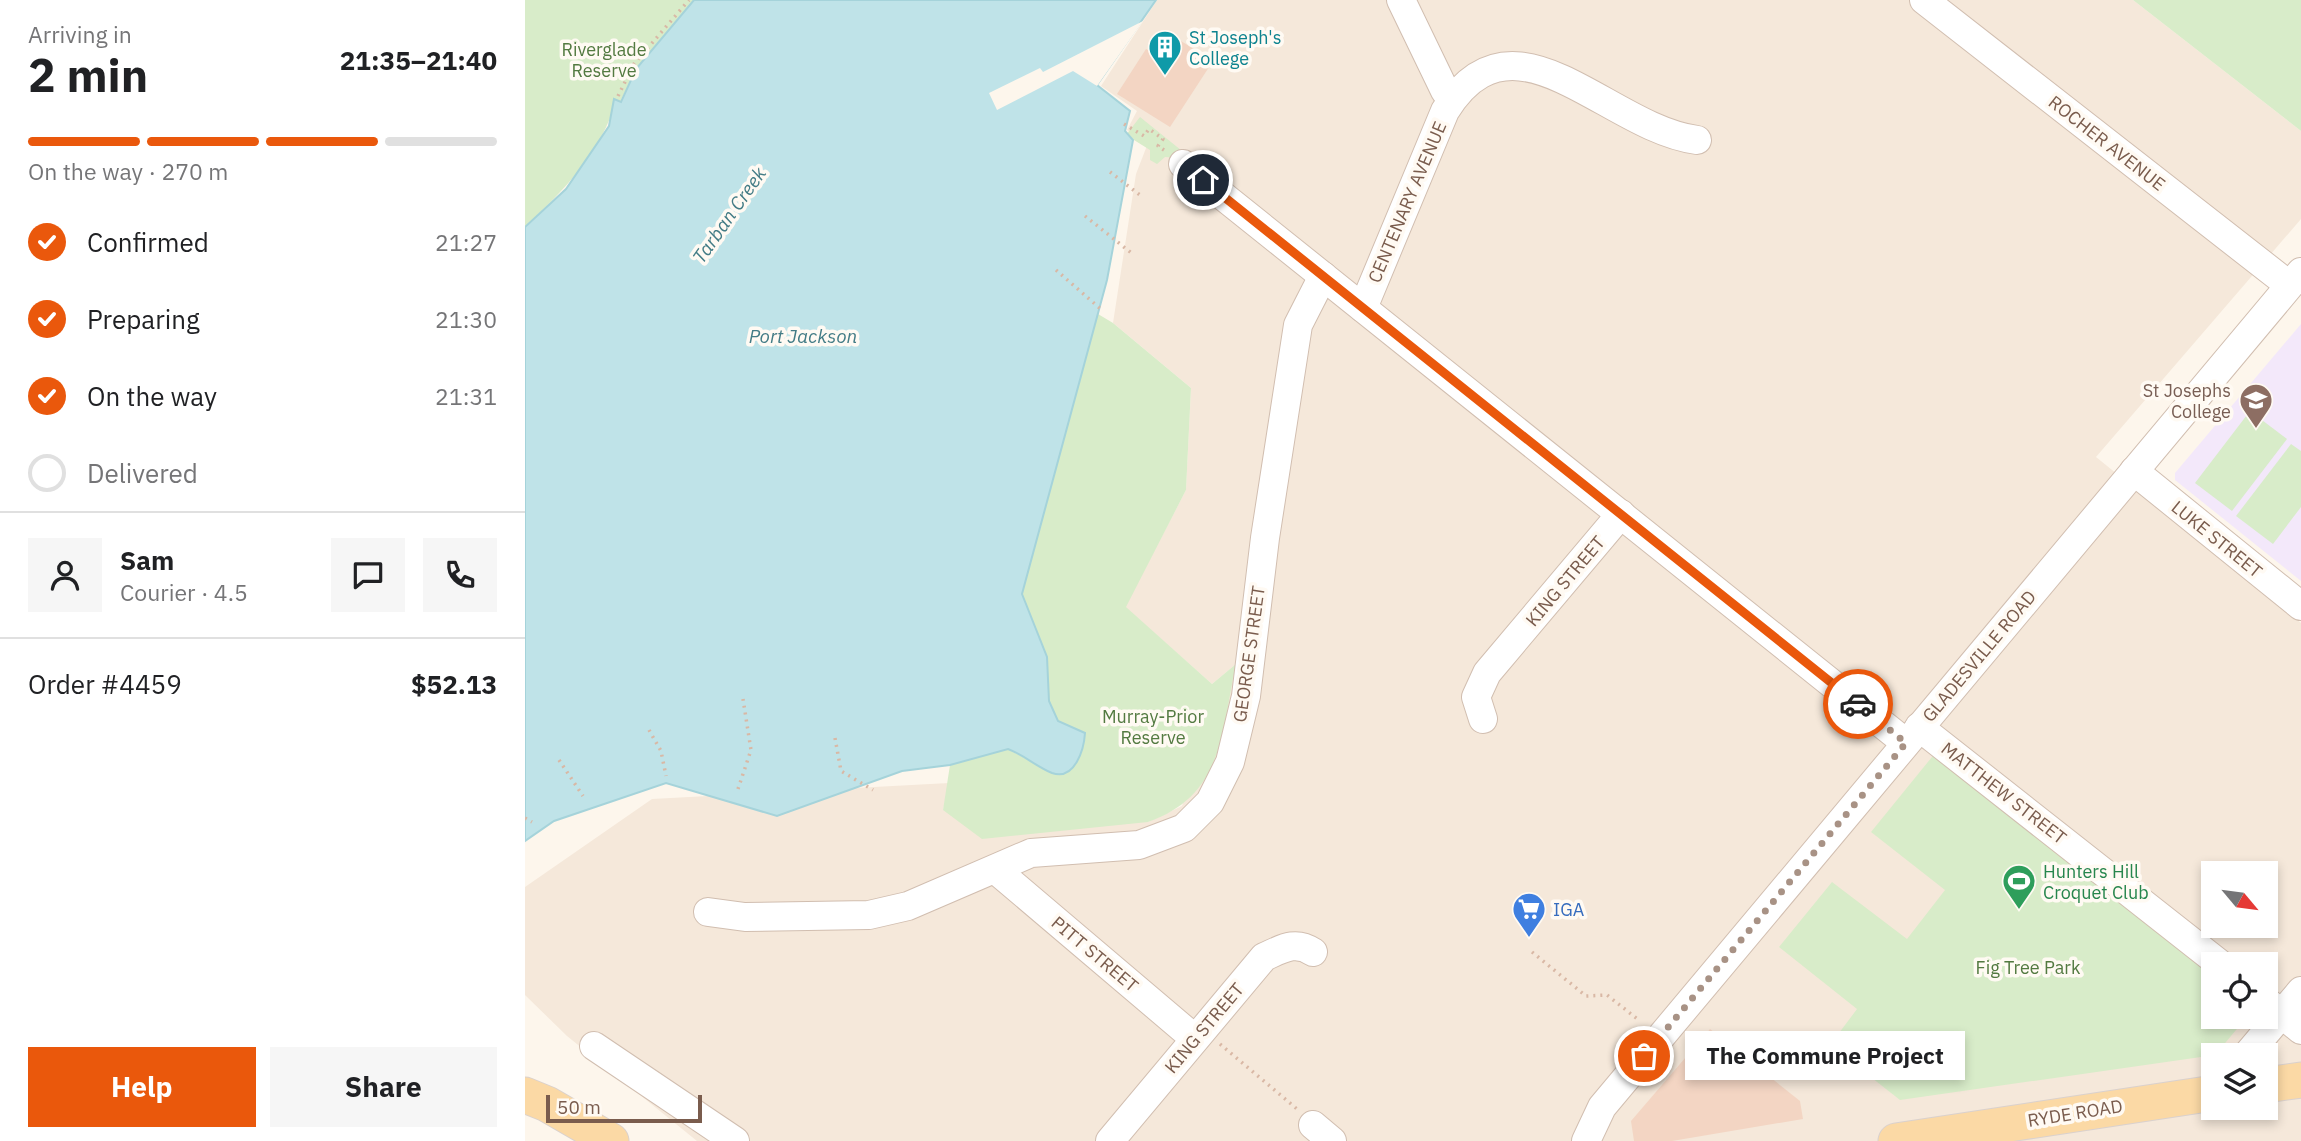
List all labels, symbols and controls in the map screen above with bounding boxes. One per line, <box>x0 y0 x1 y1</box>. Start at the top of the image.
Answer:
text: Arriving in <box>28 19 132 49</box>
place label: St Joseph's College <box>1189 26 1281 70</box>
building icon: St Joseph's College <box>1146 28 1184 77</box>
park label: Riverglade Reserve <box>561 38 647 82</box>
text: 21:35–21:40 <box>340 43 497 77</box>
text: 2 min <box>28 45 148 105</box>
street label: ROCHER AVENUE <box>2044 90 2170 196</box>
street label: CENTENARY AVENUE <box>1363 118 1451 286</box>
pin <box>1173 150 1233 210</box>
text: On the way · 270 m <box>28 156 228 186</box>
water label: Tarban Creek <box>687 161 772 268</box>
icon: home <box>1184 161 1222 199</box>
icon: check <box>28 223 66 261</box>
text: Confirmed <box>87 225 209 259</box>
text: 21:27 <box>435 227 497 257</box>
icon: check <box>28 300 66 338</box>
text: Preparing <box>87 302 200 336</box>
text: 21:30 <box>435 304 497 334</box>
water label: Port Jackson <box>749 324 857 348</box>
icon: check <box>28 377 66 415</box>
text: On the way <box>87 379 217 413</box>
place label: St Josephs College <box>2143 379 2231 423</box>
text: 21:31 <box>435 381 497 411</box>
school or university icon: St Josephs College <box>2237 381 2275 430</box>
text: Delivered <box>87 456 198 490</box>
street label: LUKE STREET <box>2167 495 2267 583</box>
street label: KING STREET <box>1520 531 1610 631</box>
button: person <box>28 538 102 612</box>
button: chat <box>331 538 405 612</box>
button: phone <box>423 538 497 612</box>
text: Sam <box>120 543 174 577</box>
text: Courier · 4.5 <box>120 577 248 607</box>
street label: GEORGE STREET <box>1228 584 1270 724</box>
street label: GLADESVILLE ROAD <box>1917 585 2041 727</box>
text: Order #4459 <box>28 667 182 701</box>
text: $52.13 <box>411 667 497 701</box>
courier <box>1823 669 1893 739</box>
icon: car <box>1839 685 1877 723</box>
park label: Murray-Prior Reserve <box>1102 705 1204 749</box>
street label: MATTHEW STREET <box>1937 737 2071 849</box>
place label: Hunters Hill Croquet Club <box>2043 860 2149 904</box>
north arrow <box>2201 861 2279 938</box>
map controls <box>2201 861 2278 1120</box>
sports icon: Hunters Hill Croquet Club <box>2000 862 2038 911</box>
supermarket icon: IGA <box>1510 890 1548 939</box>
place label: IGA <box>1553 898 1585 921</box>
street label: PITT STREET <box>1047 911 1143 997</box>
button: locate <box>2201 952 2278 1029</box>
park label: Fig Tree Park <box>1976 956 2081 979</box>
street label: KING STREET <box>1159 978 1249 1078</box>
pin <box>1614 1026 1674 1086</box>
callout: The Commune Project <box>1686 1032 1966 1080</box>
icon: bag <box>1625 1037 1663 1075</box>
text: The Commune Project <box>1706 1040 1944 1070</box>
button: layers <box>2201 1043 2278 1120</box>
button: Help <box>28 1047 256 1127</box>
button: Share <box>270 1047 497 1127</box>
scale bar <box>546 1092 702 1124</box>
street label: RYDE ROAD <box>2026 1094 2124 1132</box>
text: 50 m <box>557 1095 601 1119</box>

